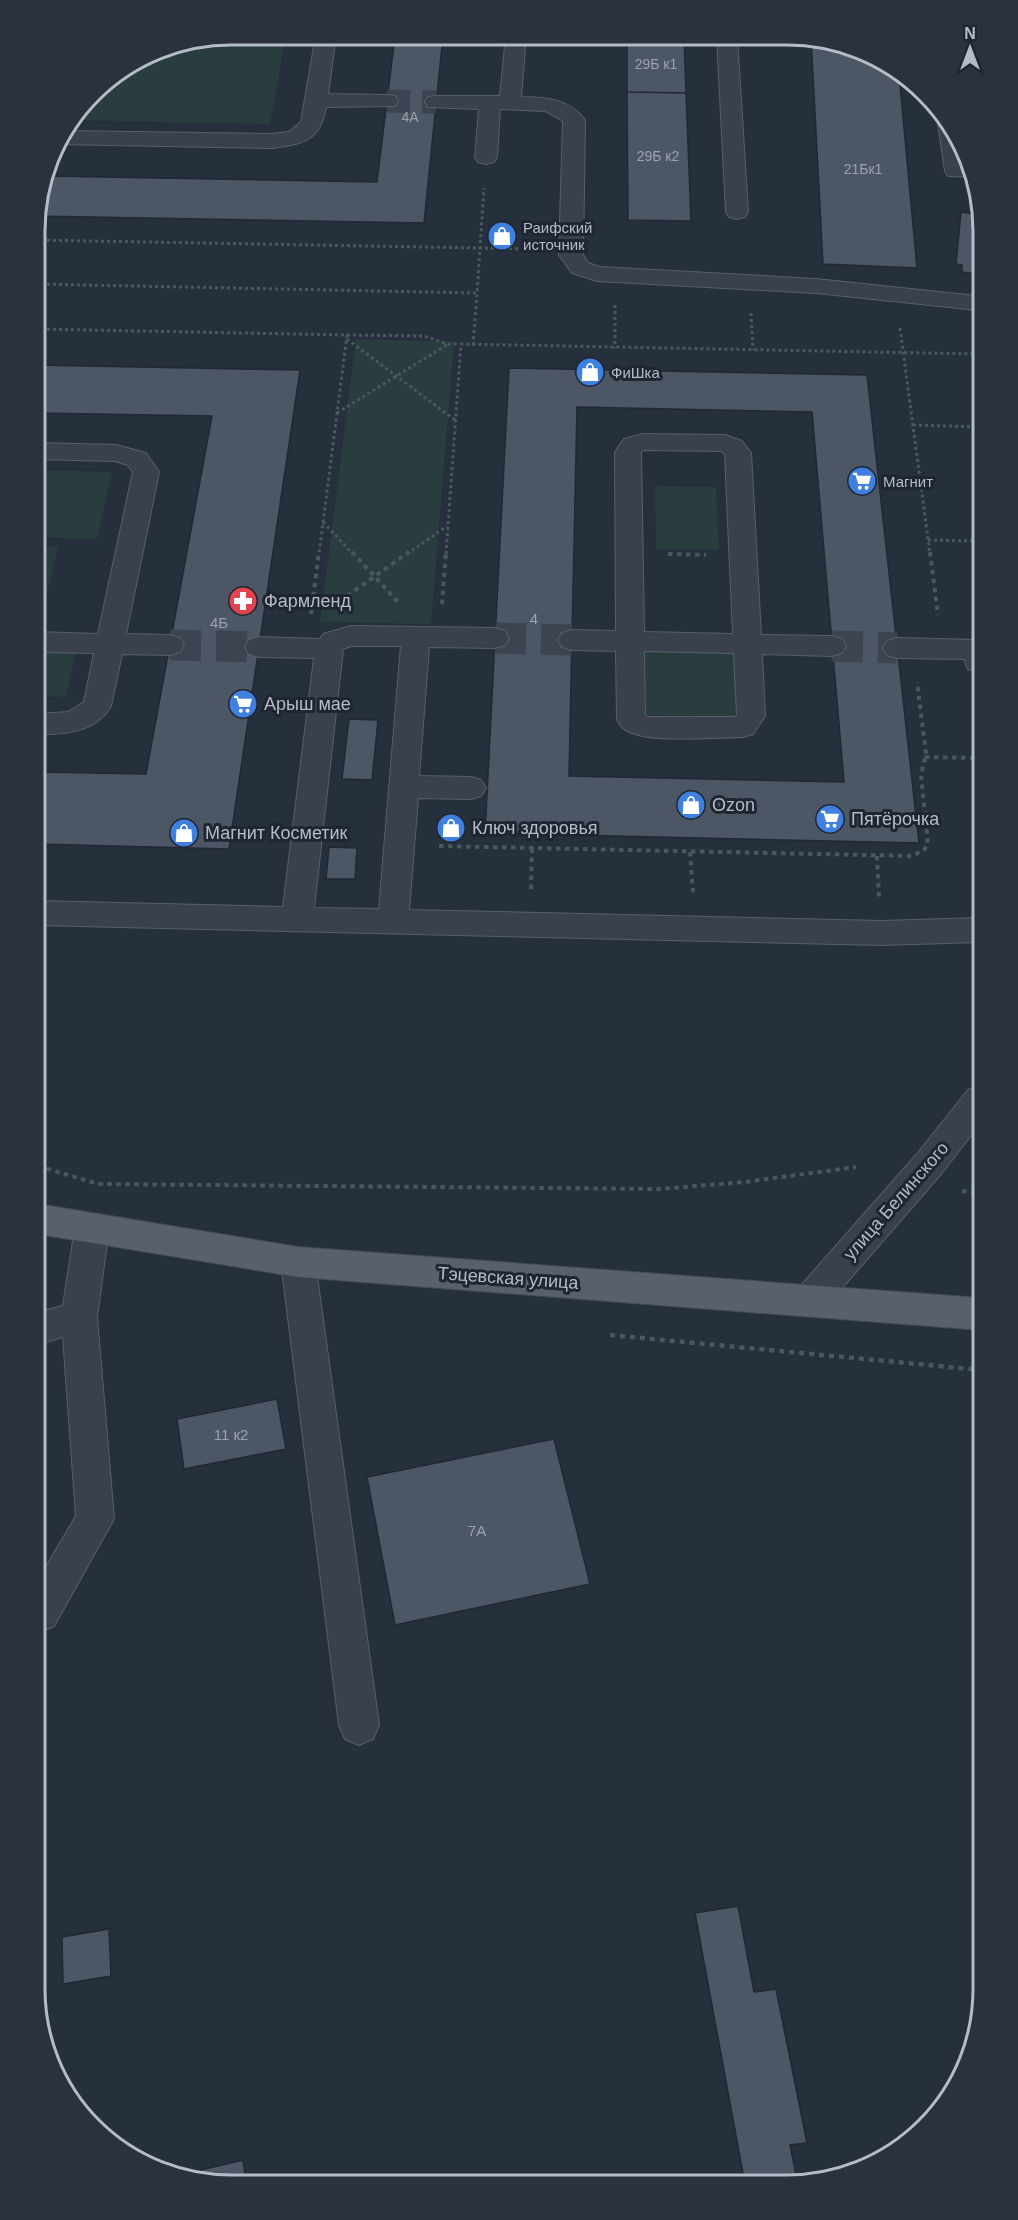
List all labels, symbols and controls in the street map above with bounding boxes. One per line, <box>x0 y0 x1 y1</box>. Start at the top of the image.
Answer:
north arrow <box>940 18 1000 78</box>
text: N <box>964 25 976 42</box>
house number: 29Б к1 <box>635 56 677 72</box>
house number: 4А <box>401 109 419 125</box>
house number: 29Б к2 <box>637 148 679 164</box>
house number: 21Бк1 <box>844 161 883 177</box>
place label: Раифский источник <box>523 219 592 253</box>
shop icon: Раифский источник <box>486 220 518 252</box>
shop icon: ФиШка <box>574 356 606 388</box>
place label: ФиШка <box>611 364 660 381</box>
supermarket icon: Магнит <box>846 465 878 497</box>
place label: Магнит <box>883 473 933 490</box>
pharmacy icon: Фармленд <box>227 585 259 617</box>
place label: Фармленд <box>264 591 352 611</box>
house number: 4 <box>530 610 538 627</box>
house number: 4Б <box>210 614 228 631</box>
supermarket icon: Арыш мае <box>227 688 259 720</box>
place label: Арыш мае <box>264 694 351 714</box>
shop icon: Ozon <box>675 789 707 821</box>
place label: Ozon <box>712 795 755 815</box>
supermarket icon: Пятёрочка <box>814 803 846 835</box>
place label: Пятёрочка <box>851 809 940 829</box>
shop icon: Ключ здоровья <box>435 812 467 844</box>
shop icon: Магнит Косметик <box>168 817 200 849</box>
place label: Ключ здоровья <box>472 818 598 838</box>
place label: Магнит Косметик <box>205 823 348 843</box>
street label: улица Белинского <box>839 1138 953 1264</box>
street label: Тэцевская улица <box>437 1263 580 1293</box>
house number: 11 к2 <box>214 1426 248 1443</box>
house number: 7А <box>468 1522 486 1539</box>

